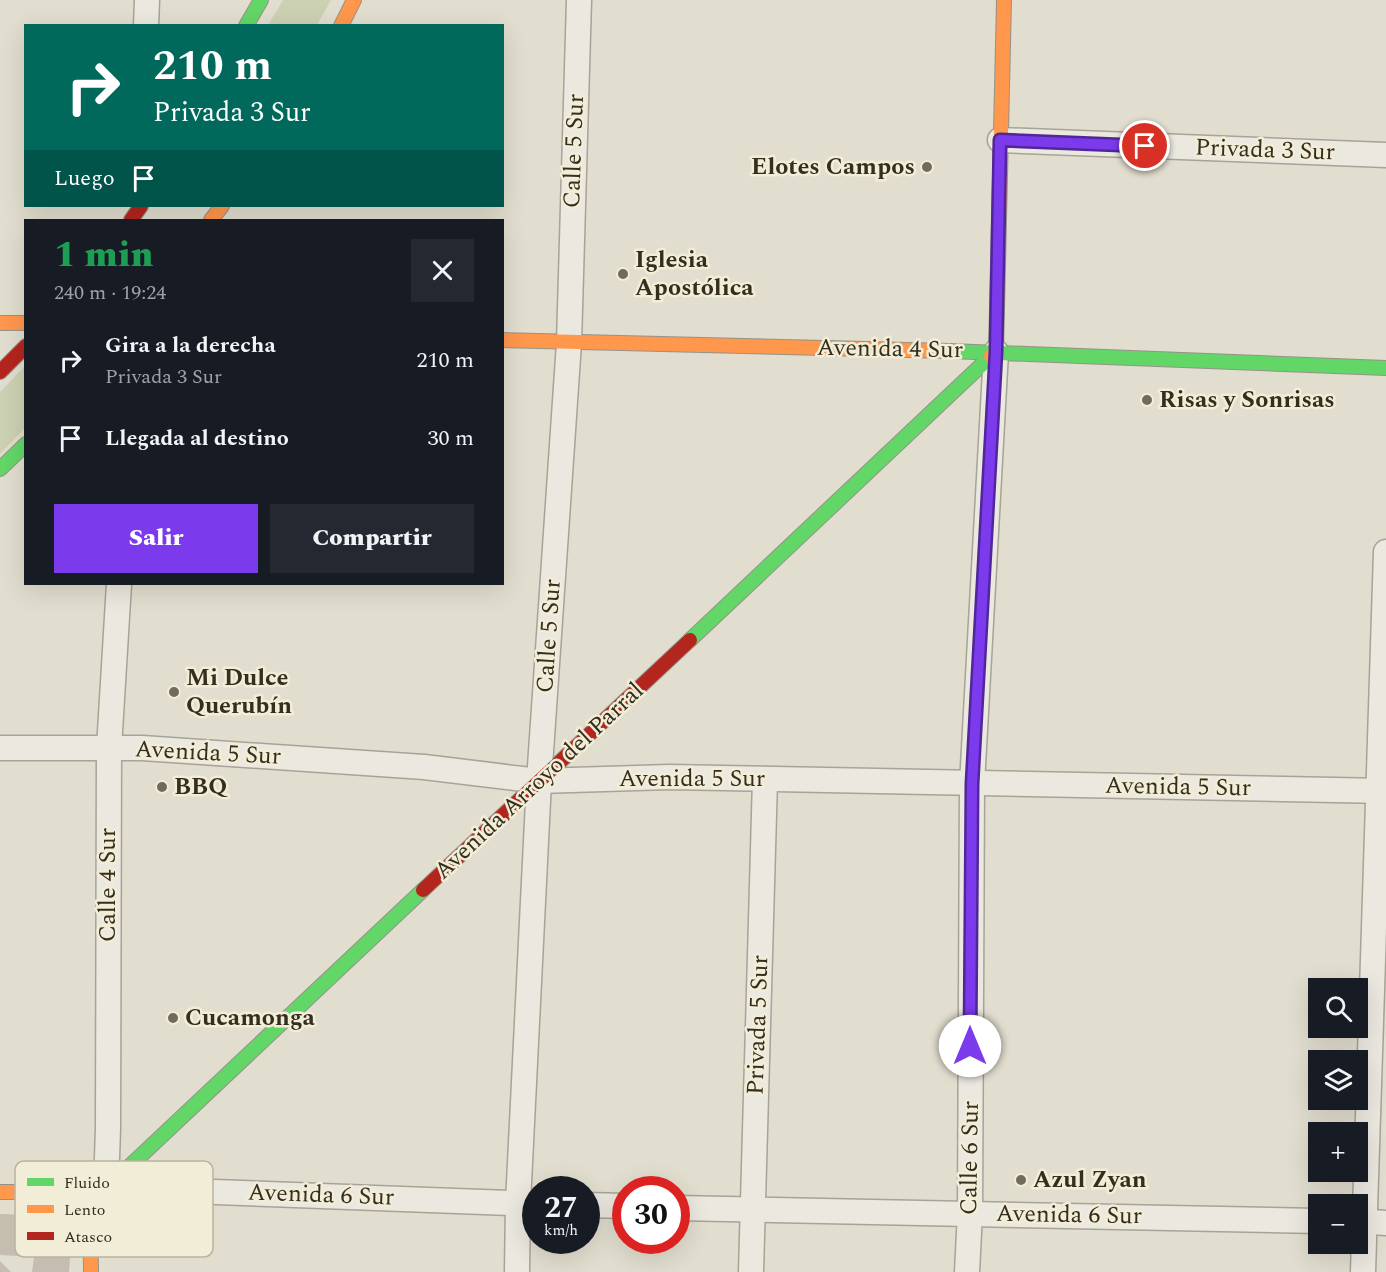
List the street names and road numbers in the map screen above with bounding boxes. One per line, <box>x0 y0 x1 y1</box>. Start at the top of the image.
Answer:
street label: Calle 5 Sur <box>554 93 594 209</box>
street label: Privada 3 Sur <box>1194 130 1336 170</box>
street label: Avenida 4 Sur <box>816 330 964 368</box>
street label: Calle 5 Sur <box>527 578 571 694</box>
street label: Avenida Arroyo del Parral <box>426 674 652 888</box>
street label: Avenida 5 Sur <box>134 731 282 775</box>
street label: Avenida 5 Sur <box>619 761 765 797</box>
street label: Avenida 5 Sur <box>1104 768 1252 806</box>
street label: Calle 4 Sur <box>90 828 126 942</box>
street label: Privada 5 Sur <box>738 954 778 1096</box>
street label: Calle 6 Sur <box>951 1100 989 1216</box>
street label: Avenida 6 Sur <box>247 1174 395 1216</box>
street label: Avenida 6 Sur <box>995 1196 1143 1234</box>

